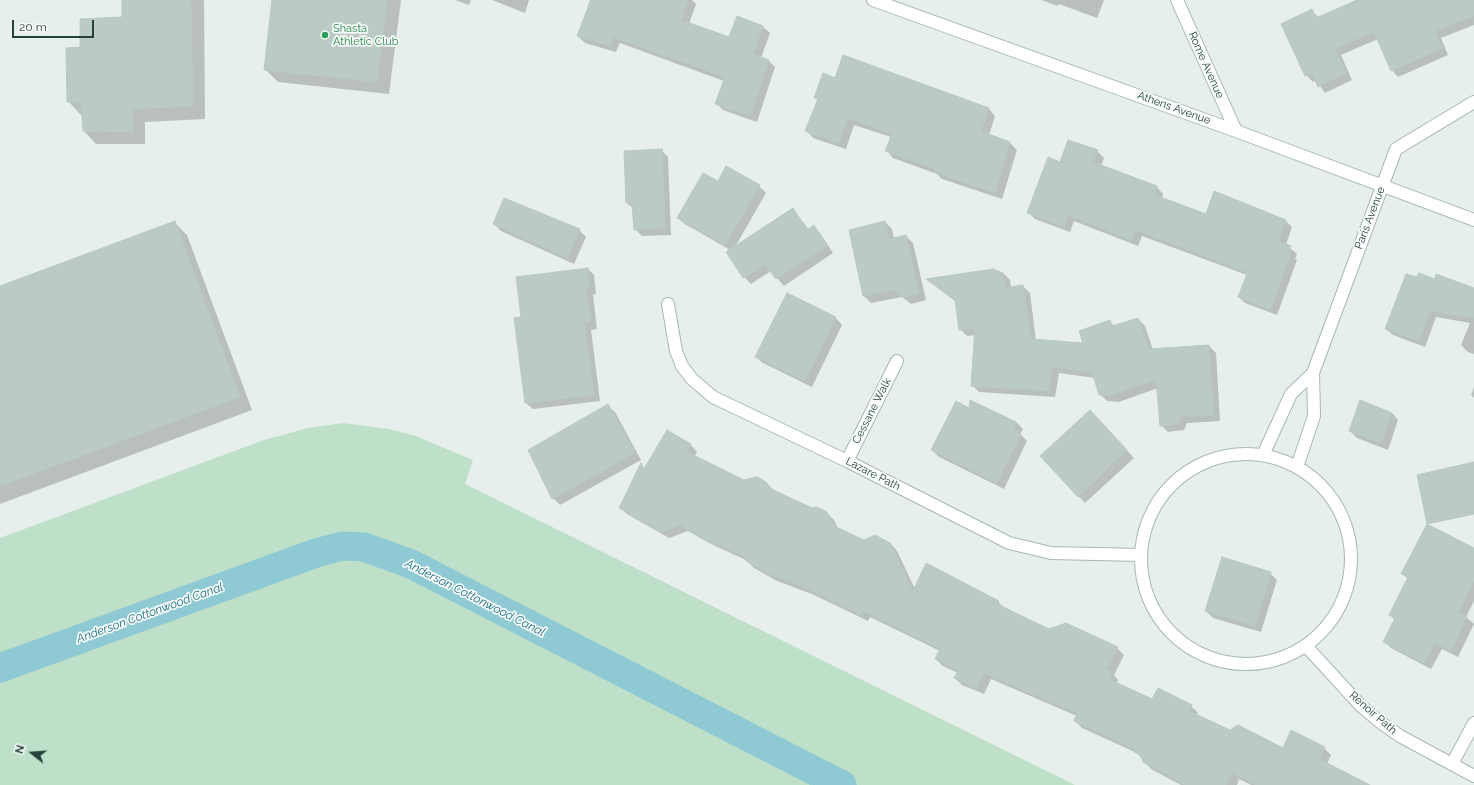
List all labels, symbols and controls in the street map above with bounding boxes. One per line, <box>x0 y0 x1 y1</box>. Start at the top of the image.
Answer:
scale bar <box>14 12 96 38</box>
text: 20 m <box>19 20 47 34</box>
place label: Shasta Athletic Club <box>333 22 398 48</box>
marker: Shasta Athletic Club <box>320 30 330 40</box>
street label: Rome Avenue <box>1185 30 1227 100</box>
street label: Athens Avenue <box>1136 89 1212 127</box>
street label: Paris Avenue <box>1352 185 1388 251</box>
street label: Cessane Walk <box>850 376 894 446</box>
street label: Lazare Path <box>843 455 903 493</box>
water label: Anderson Cottonwood Canal <box>403 556 547 640</box>
water label: Anderson Cottonwood Canal <box>75 580 225 646</box>
street label: Renoir Path <box>1347 689 1399 737</box>
north arrow <box>12 733 52 773</box>
text: N <box>13 743 27 755</box>

